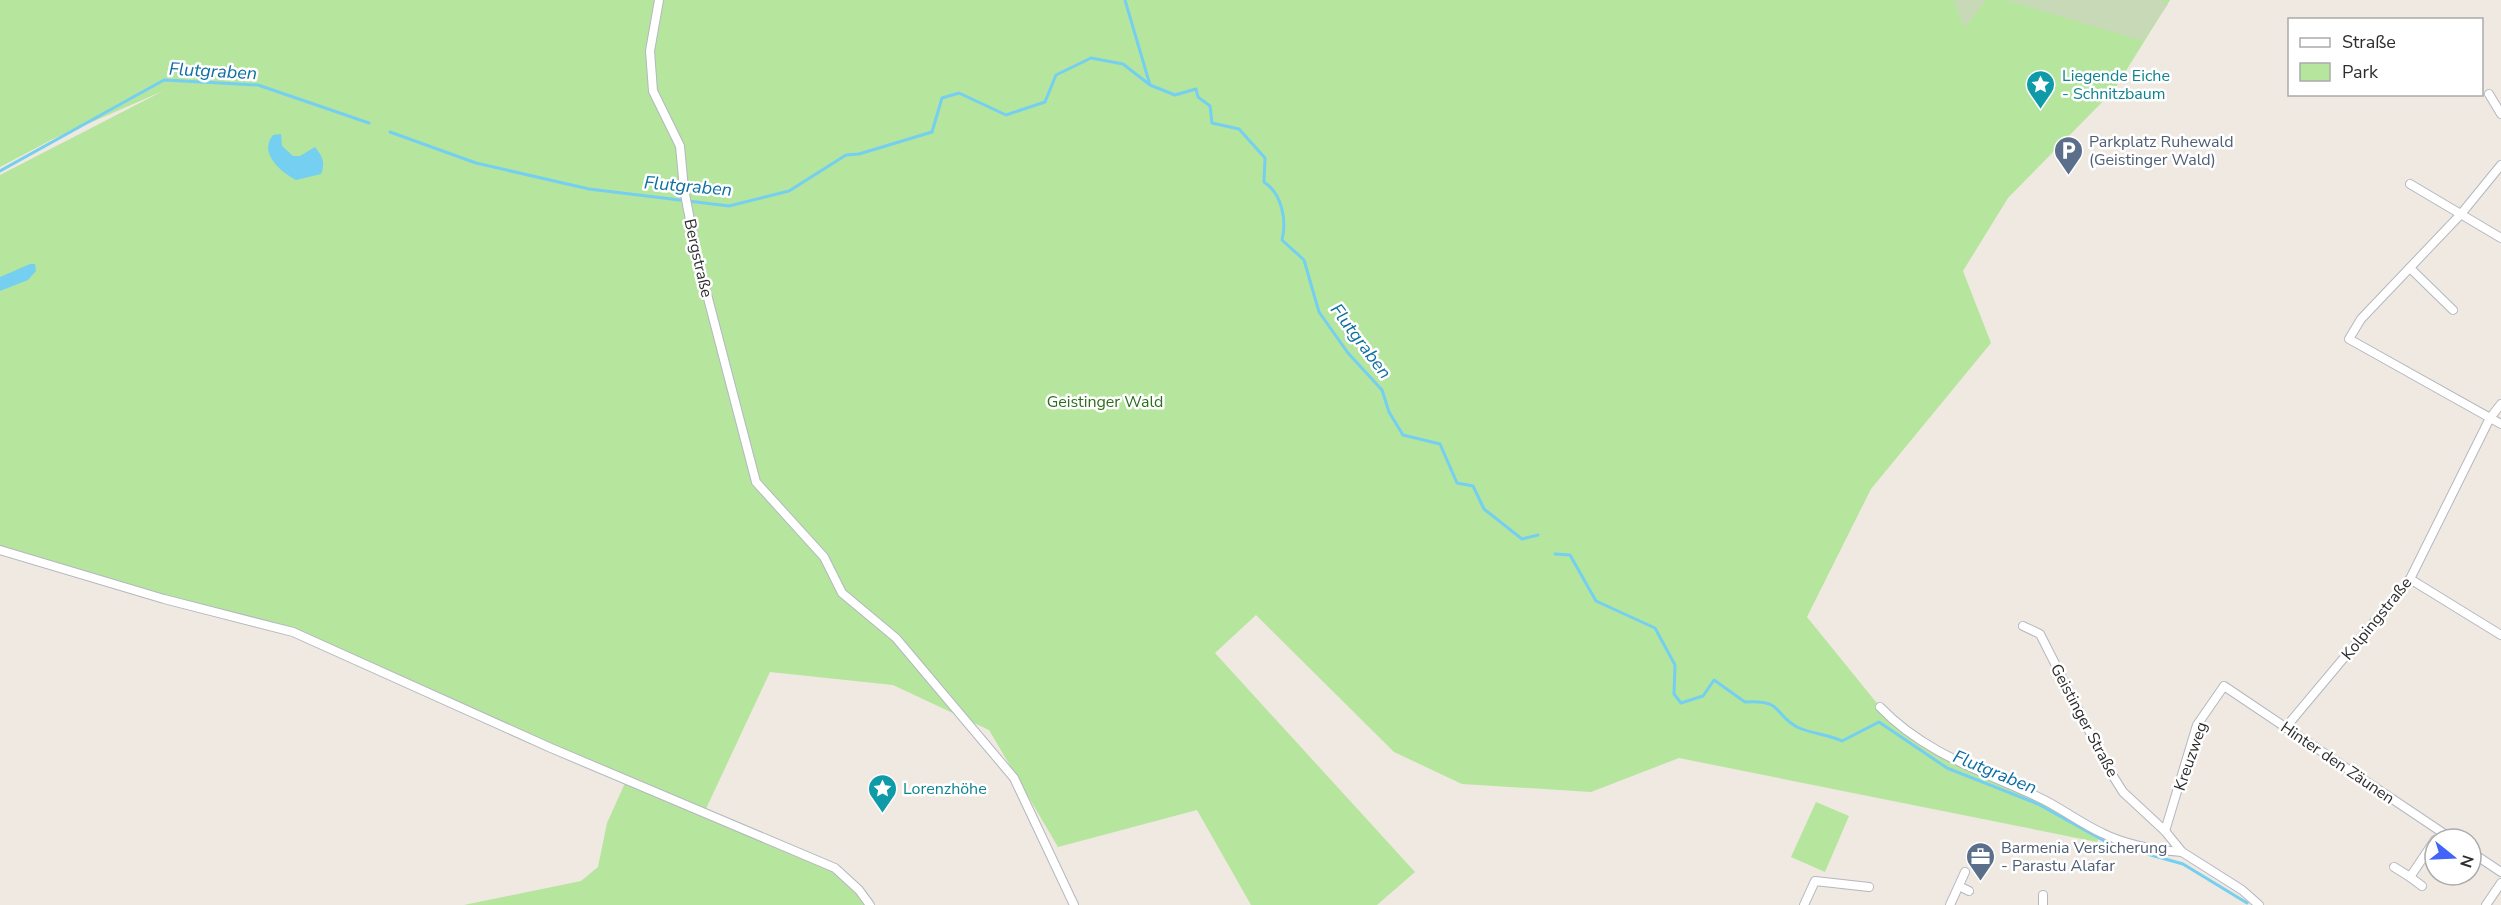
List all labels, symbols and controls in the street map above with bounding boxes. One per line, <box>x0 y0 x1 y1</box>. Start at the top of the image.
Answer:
legend <box>2288 18 2483 96</box>
text: Straße <box>2342 30 2396 54</box>
water label: Flutgraben <box>168 57 258 85</box>
text: Park <box>2342 60 2379 84</box>
place label: Liegende Eiche - Schnitzbaum <box>2062 65 2170 105</box>
place icon: Liegende Eiche - Schnitzbaum <box>2025 68 2057 110</box>
place label: Parkplatz Ruhewald (Geistinger Wald) <box>2089 131 2234 171</box>
parking icon: Parkplatz Ruhewald (Geistinger Wald) <box>2052 134 2084 176</box>
water label: Flutgraben <box>643 170 733 202</box>
street label: Bergstraße <box>678 217 718 300</box>
water label: Flutgraben <box>1325 299 1397 383</box>
park label: Geistinger Wald <box>1047 391 1163 413</box>
street label: Kolpingstraße <box>2337 573 2417 665</box>
street label: Geistinger Straße <box>2045 660 2123 781</box>
street label: Hinter den Zäunen <box>2276 716 2399 809</box>
street label: Kreuzweg <box>2169 719 2213 794</box>
water label: Flutgraben <box>1950 744 2040 800</box>
place icon: Lorenzhöhe <box>866 772 898 814</box>
place label: Lorenzhöhe <box>903 778 987 800</box>
north arrow <box>2423 827 2483 887</box>
place label: Barmenia Versicherung - Parastu Alafar <box>2001 837 2167 877</box>
office icon: Barmenia Versicherung - Parastu Alafar <box>1964 840 1996 882</box>
text: N <box>2454 852 2479 870</box>

